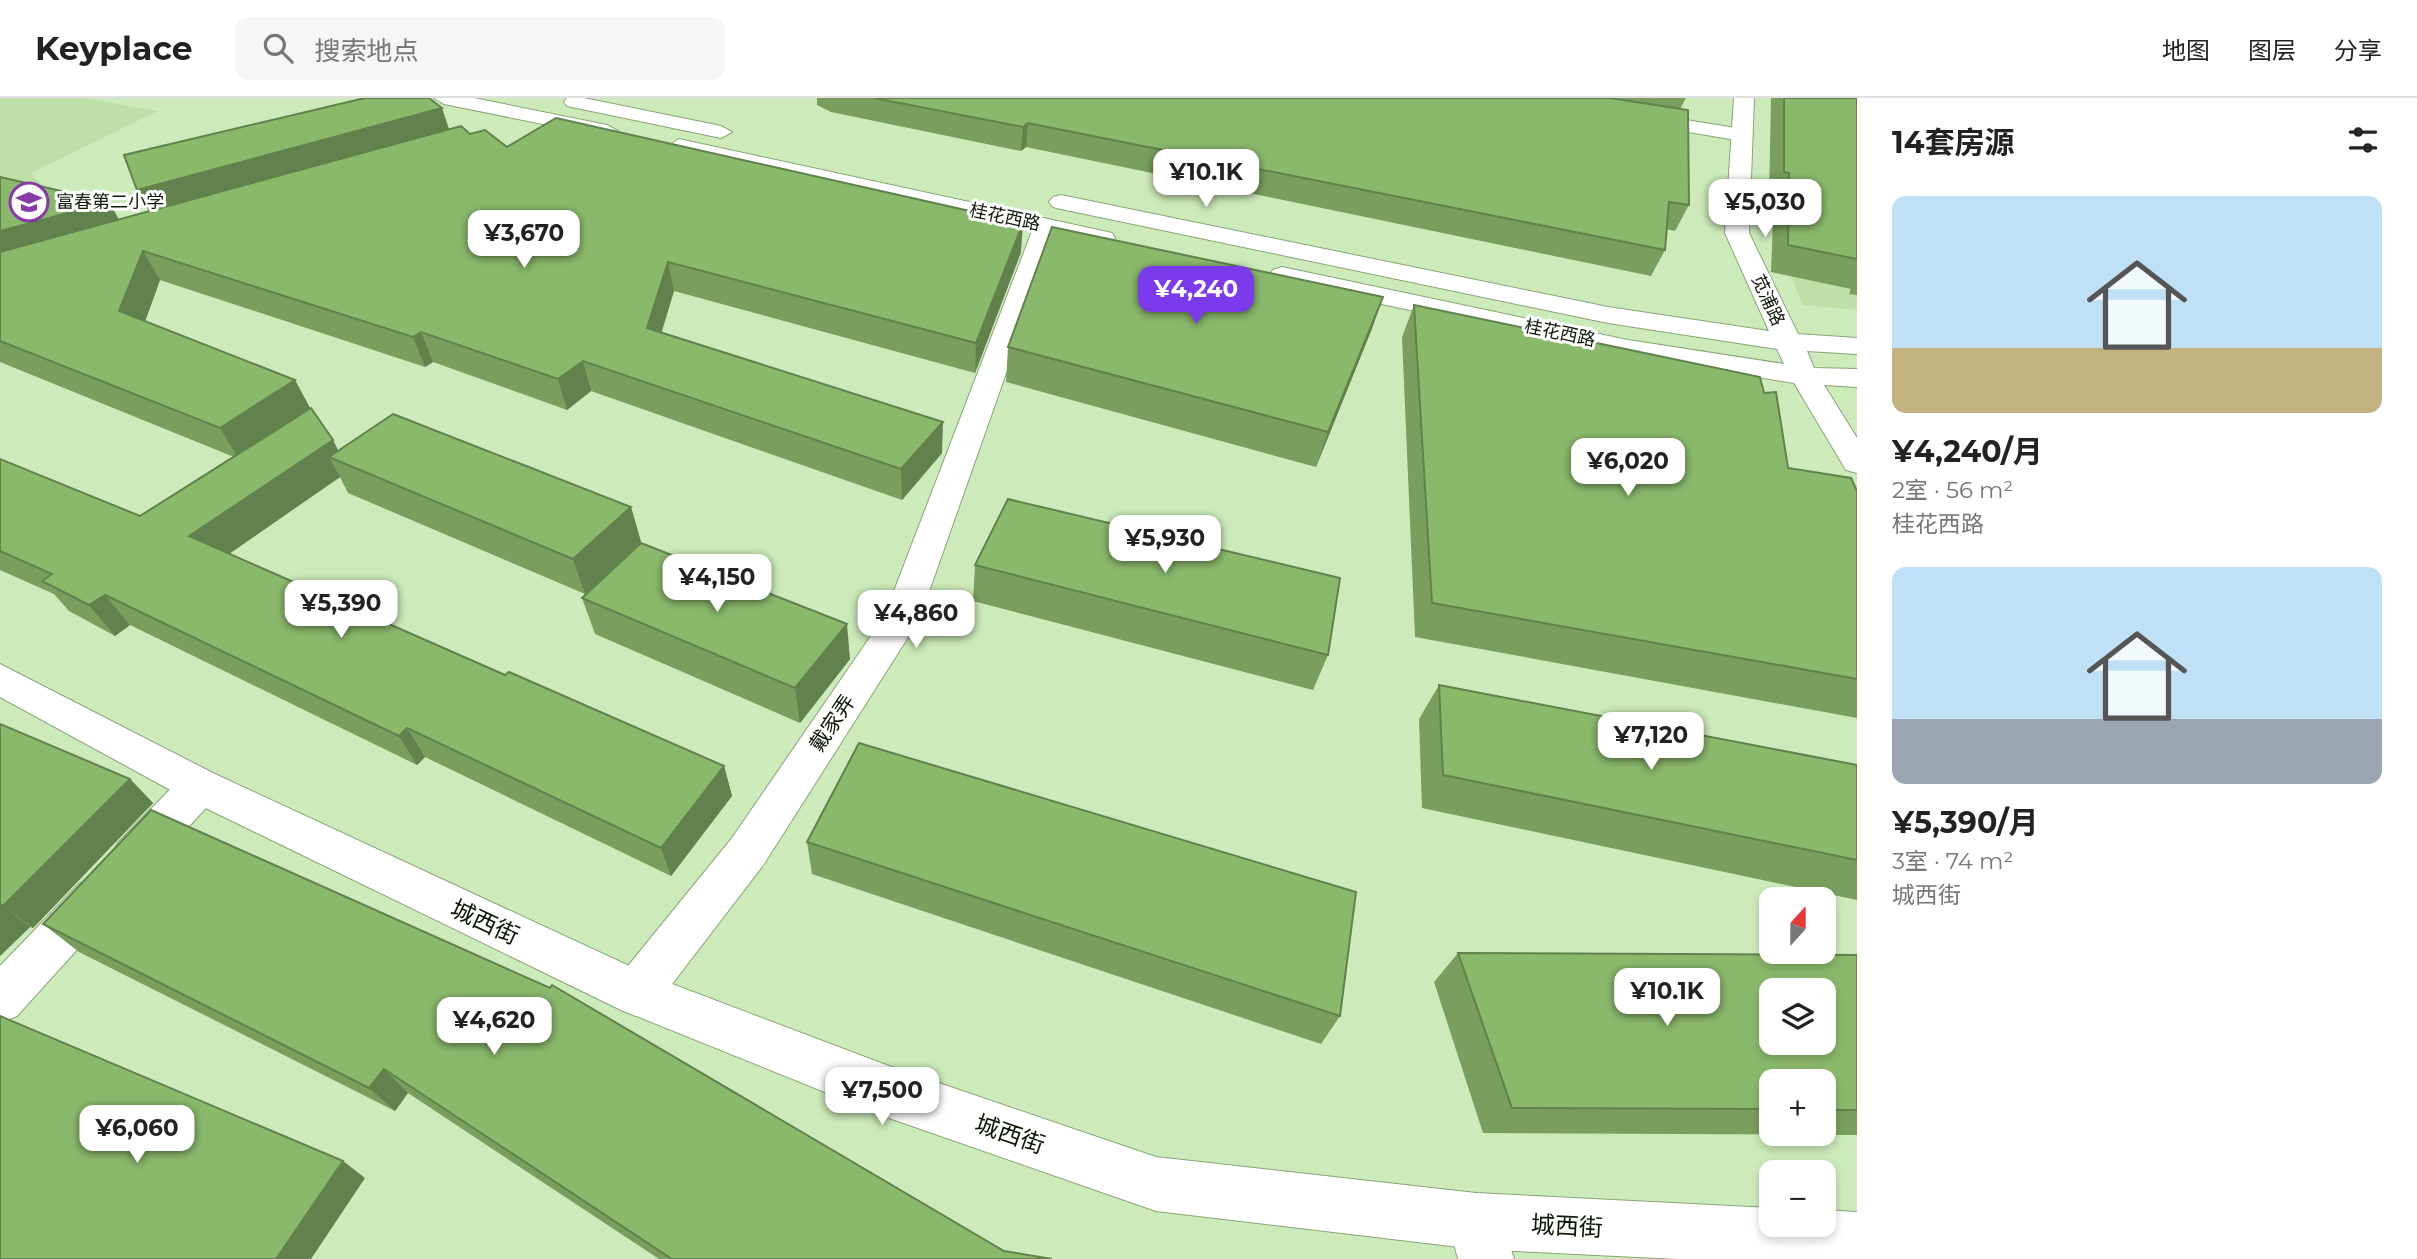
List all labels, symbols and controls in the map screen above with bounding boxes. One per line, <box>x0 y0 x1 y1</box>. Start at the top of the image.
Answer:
search box <box>235 17 725 80</box>
text: Keyplace <box>35 28 193 68</box>
icon: search <box>259 29 297 67</box>
text: 搜索地点 <box>315 35 419 67</box>
text: 地图 <box>2162 36 2210 65</box>
text: 图层 <box>2248 36 2296 65</box>
text: 分享 <box>2334 36 2382 65</box>
icon: filters <box>2344 121 2382 159</box>
text: 14套房源 <box>1892 124 2014 161</box>
pin: ¥10.1K <box>1149 150 1263 209</box>
text: ¥10.1K <box>1169 158 1243 186</box>
pin: ¥5,030 <box>1708 180 1822 239</box>
school or university icon: 富春第二小学 <box>8 181 50 223</box>
text: ¥5,030 <box>1725 188 1805 216</box>
place label: 富春第二小学 <box>56 191 164 213</box>
street label: 桂花西路 <box>967 199 1043 235</box>
pin: ¥3,670 <box>467 211 581 270</box>
text: ¥3,670 <box>484 219 564 247</box>
icon: home <box>2074 242 2200 368</box>
pin: ¥4,240 <box>1139 266 1253 326</box>
street label: 苋浦路 <box>1747 271 1789 329</box>
text: ¥4,240 <box>1154 275 1238 303</box>
street label: 桂花西路 <box>1522 315 1598 351</box>
text: ¥4,240/月 <box>1892 433 2043 470</box>
pin: ¥6,020 <box>1571 438 1685 498</box>
text: ¥6,020 <box>1587 447 1669 475</box>
text: 2室 · 56 m² <box>1892 476 2013 504</box>
text: 桂花西路 <box>1892 510 1984 538</box>
pin: ¥5,930 <box>1108 516 1222 575</box>
text: ¥5,930 <box>1125 524 1205 552</box>
pin: ¥4,150 <box>660 554 774 614</box>
text: ¥4,150 <box>679 563 755 591</box>
pin: ¥5,390 <box>284 580 398 640</box>
text: ¥5,390 <box>301 589 381 617</box>
pin: ¥4,860 <box>859 590 973 650</box>
text: ¥4,860 <box>874 599 958 627</box>
icon: home <box>2074 613 2200 739</box>
street label: 戴家弄 <box>804 690 860 756</box>
pin: ¥7,120 <box>1594 712 1708 772</box>
text: ¥7,120 <box>1614 721 1688 749</box>
text: ¥5,390/月 <box>1892 804 2039 841</box>
text: 3室 · 74 m² <box>1892 847 2013 875</box>
text: 城西街 <box>1892 881 1961 909</box>
north arrow <box>1759 887 1836 964</box>
map controls <box>1759 887 1836 1237</box>
street label: 城西街 <box>446 894 524 950</box>
pin: ¥10.1K <box>1610 968 1724 1028</box>
text: ¥10.1K <box>1630 977 1704 1005</box>
button: layers <box>1759 978 1836 1055</box>
pin: ¥4,620 <box>437 998 551 1057</box>
text: ¥4,620 <box>453 1006 535 1034</box>
pin: ¥7,500 <box>825 1068 939 1127</box>
button: + <box>1759 1069 1836 1146</box>
text: ¥7,500 <box>841 1076 923 1104</box>
pin: ¥6,060 <box>80 1105 194 1165</box>
street label: 城西街 <box>971 1109 1049 1159</box>
text: ¥6,060 <box>95 1114 179 1142</box>
button: − <box>1759 1160 1836 1237</box>
street label: 城西街 <box>1530 1210 1604 1242</box>

